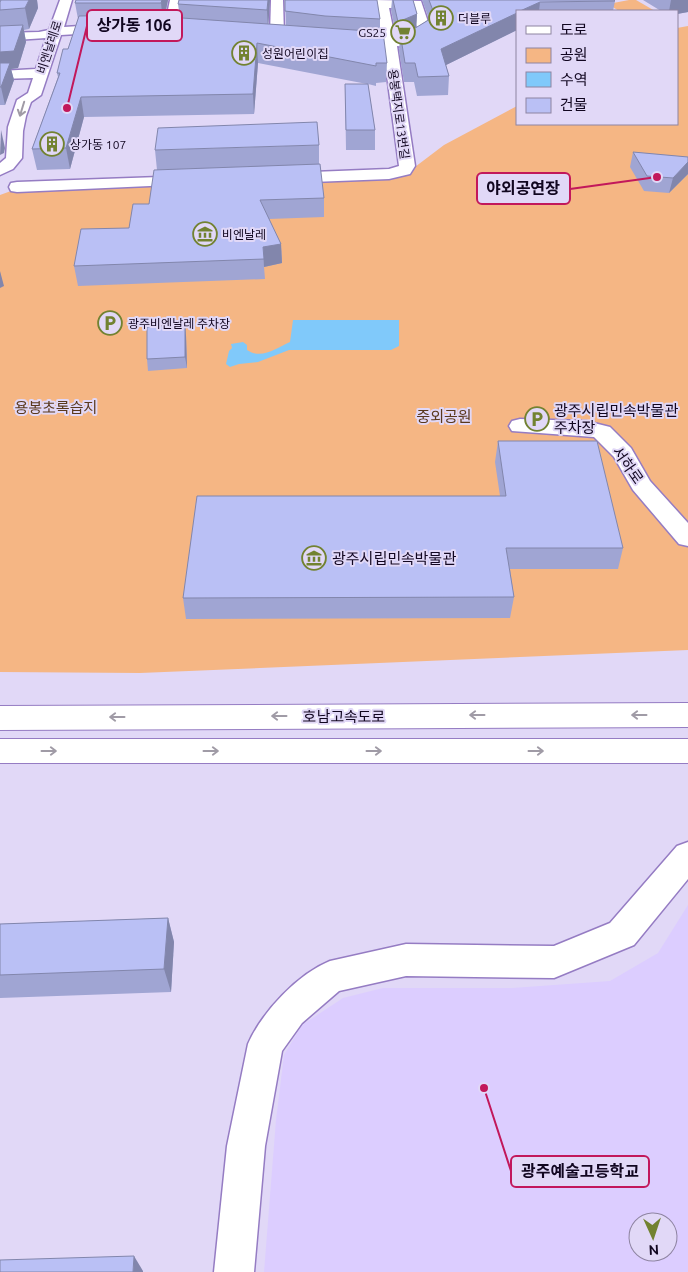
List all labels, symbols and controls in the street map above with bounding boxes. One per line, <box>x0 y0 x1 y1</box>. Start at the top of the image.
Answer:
building icon: 더블루 <box>428 5 454 31</box>
callout: 상가동 106 <box>87 10 182 41</box>
legend <box>516 10 678 125</box>
place label: 더블루 <box>458 12 491 25</box>
text: 상가동 106 <box>96 16 172 34</box>
street label: 비엔날레로 <box>34 19 64 75</box>
supermarket icon: GS25 <box>390 19 416 45</box>
text: 도로 <box>560 21 588 38</box>
place label: GS25 <box>358 26 386 39</box>
building icon: 성원어린이집 <box>231 40 257 66</box>
text: 공원 <box>560 46 588 63</box>
place label: 성원어린이집 <box>262 47 328 60</box>
street label: 용봉택지로13번길 <box>386 68 412 160</box>
text: 수역 <box>560 71 588 88</box>
text: 건물 <box>560 96 588 113</box>
one-way arrow <box>16 101 26 117</box>
building icon: 상가동 107 <box>39 131 65 157</box>
place label: 상가동 107 <box>70 138 126 151</box>
callout: 야외공연장 <box>477 173 570 204</box>
text: 야외공연장 <box>486 179 560 197</box>
museum icon: 비엔날레 <box>192 221 218 247</box>
place label: 비엔날레 <box>222 228 266 241</box>
parking icon: 광주비엔날레 주차장 <box>97 310 123 336</box>
place label: 광주비엔날레 주차장 <box>128 317 230 330</box>
park label: 용봉초록습지 <box>15 399 97 416</box>
place label: 광주시립민속박물관 주차장 <box>554 402 678 436</box>
parking icon: 광주시립민속박물관 주차장 <box>524 406 550 432</box>
park label: 중외공원 <box>416 408 472 425</box>
street label: 서하로 <box>609 443 647 487</box>
museum icon: 광주시립민속박물관 <box>301 545 327 571</box>
place label: 광주시립민속박물관 <box>332 550 456 567</box>
street label: 호남고속도로 <box>303 708 385 725</box>
one-way arrow <box>632 710 648 720</box>
one-way arrow <box>272 711 288 721</box>
one-way arrow <box>469 711 485 720</box>
one-way arrow <box>109 712 126 722</box>
one-way arrow <box>40 746 56 756</box>
one-way arrow <box>202 746 219 756</box>
one-way arrow <box>365 746 381 756</box>
one-way arrow <box>528 746 544 756</box>
callout: 광주예술고등학교 <box>511 1156 649 1187</box>
text: 광주예술고등학교 <box>521 1162 639 1180</box>
north arrow <box>628 1212 678 1262</box>
text: N <box>648 1242 659 1258</box>

